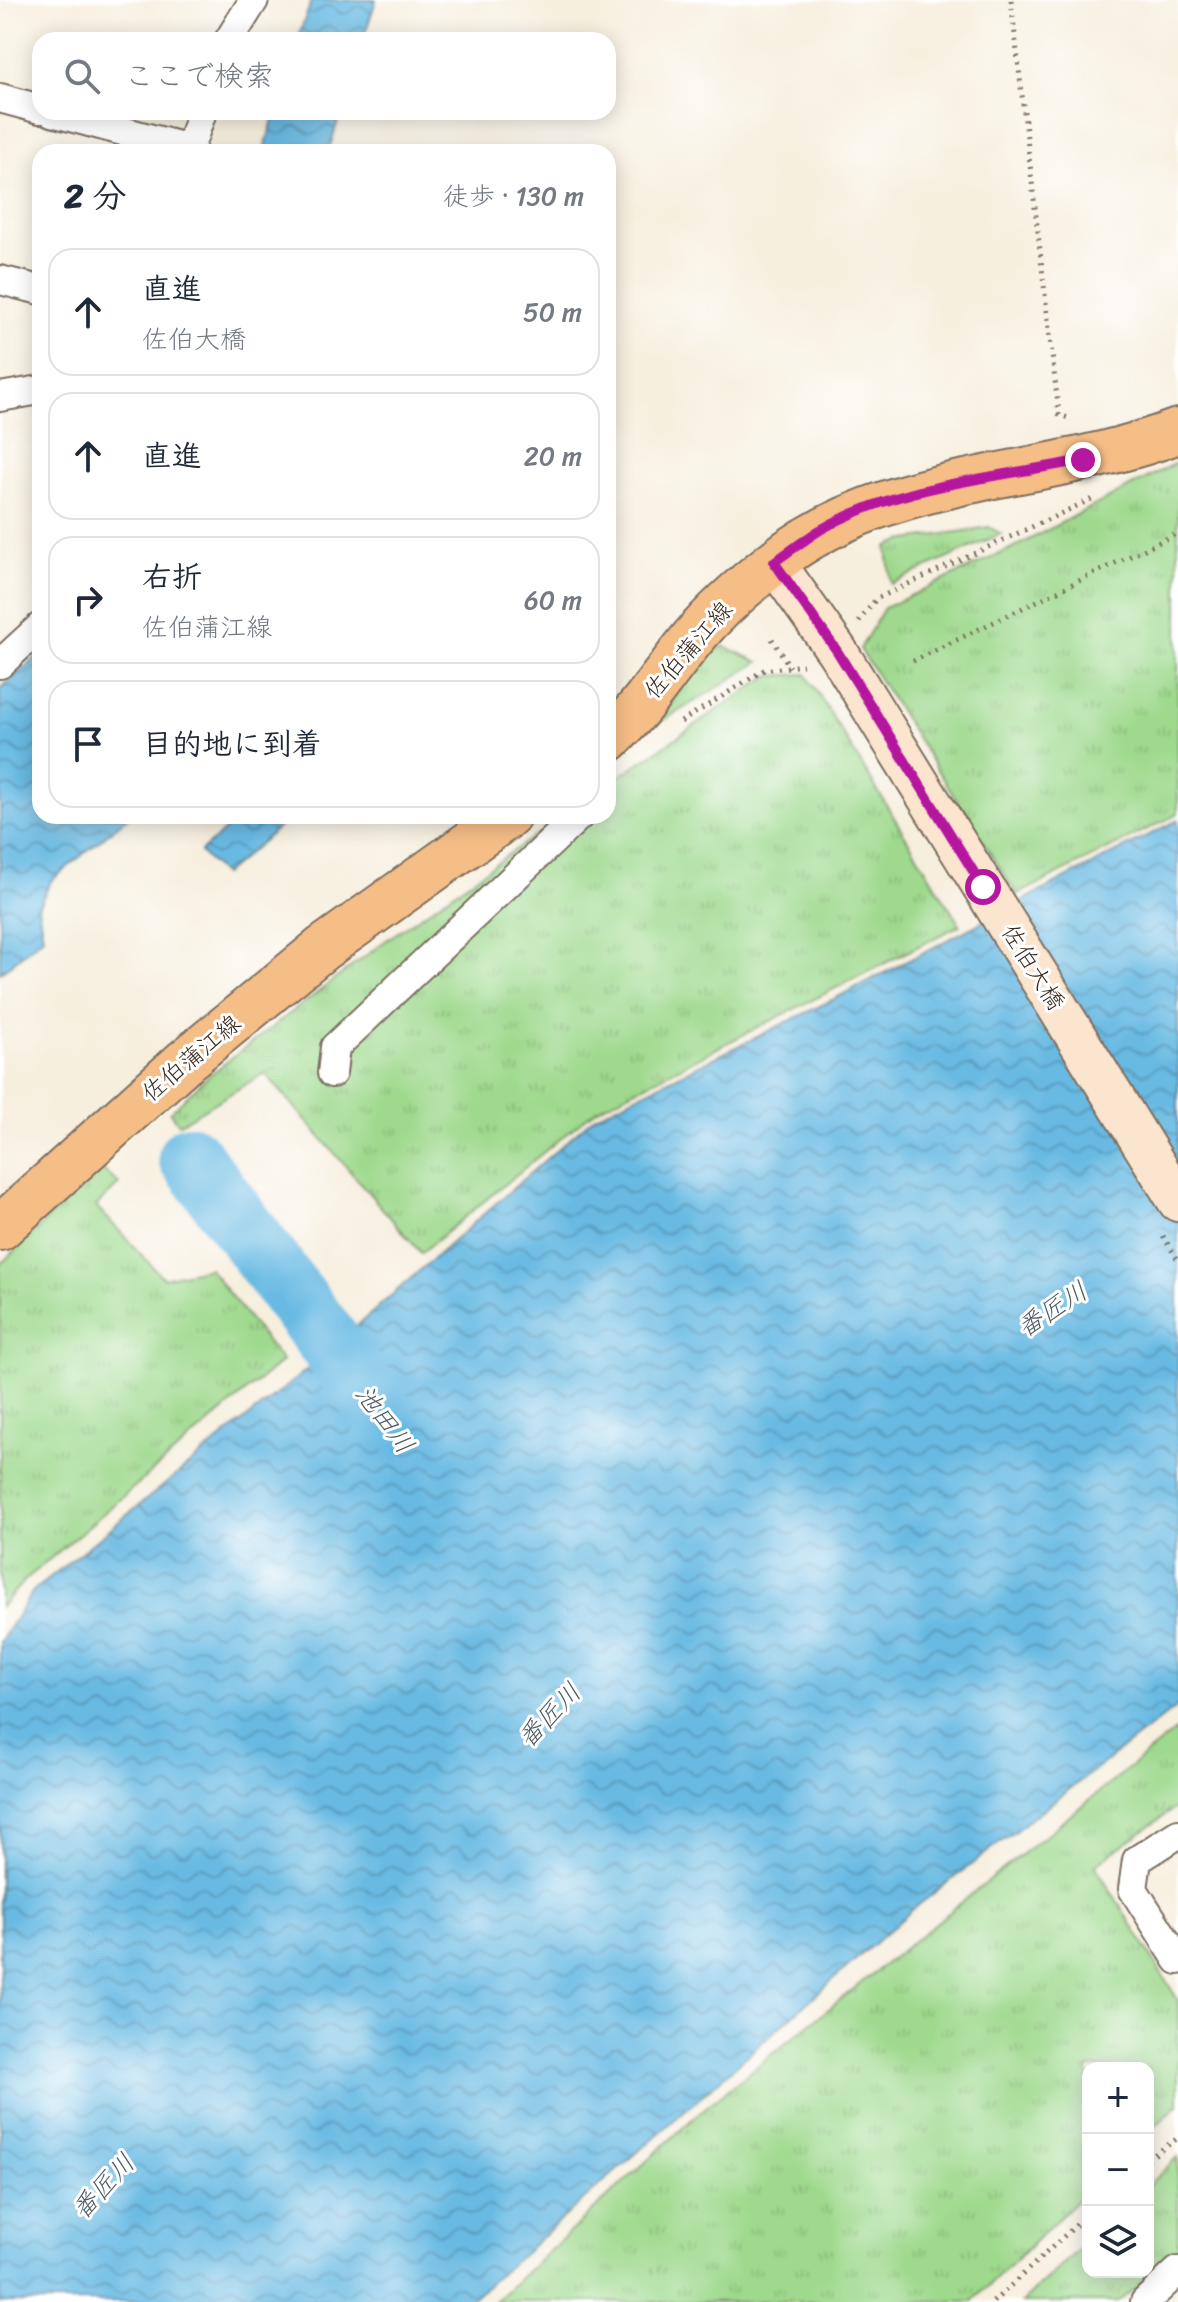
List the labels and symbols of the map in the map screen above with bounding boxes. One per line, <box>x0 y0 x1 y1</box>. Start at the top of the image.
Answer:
route end <box>1065 442 1101 478</box>
street label: 佐伯蒲江線 <box>633 591 743 709</box>
route start <box>965 869 1001 905</box>
street label: 佐伯大橋 <box>990 915 1076 1019</box>
street label: 佐伯蒲江線 <box>132 1003 250 1113</box>
water label: 番匠川 <box>1007 1268 1097 1350</box>
water label: 池田川 <box>343 1374 427 1464</box>
water label: 番匠川 <box>505 1671 593 1759</box>
water label: 番匠川 <box>60 2142 146 2230</box>

